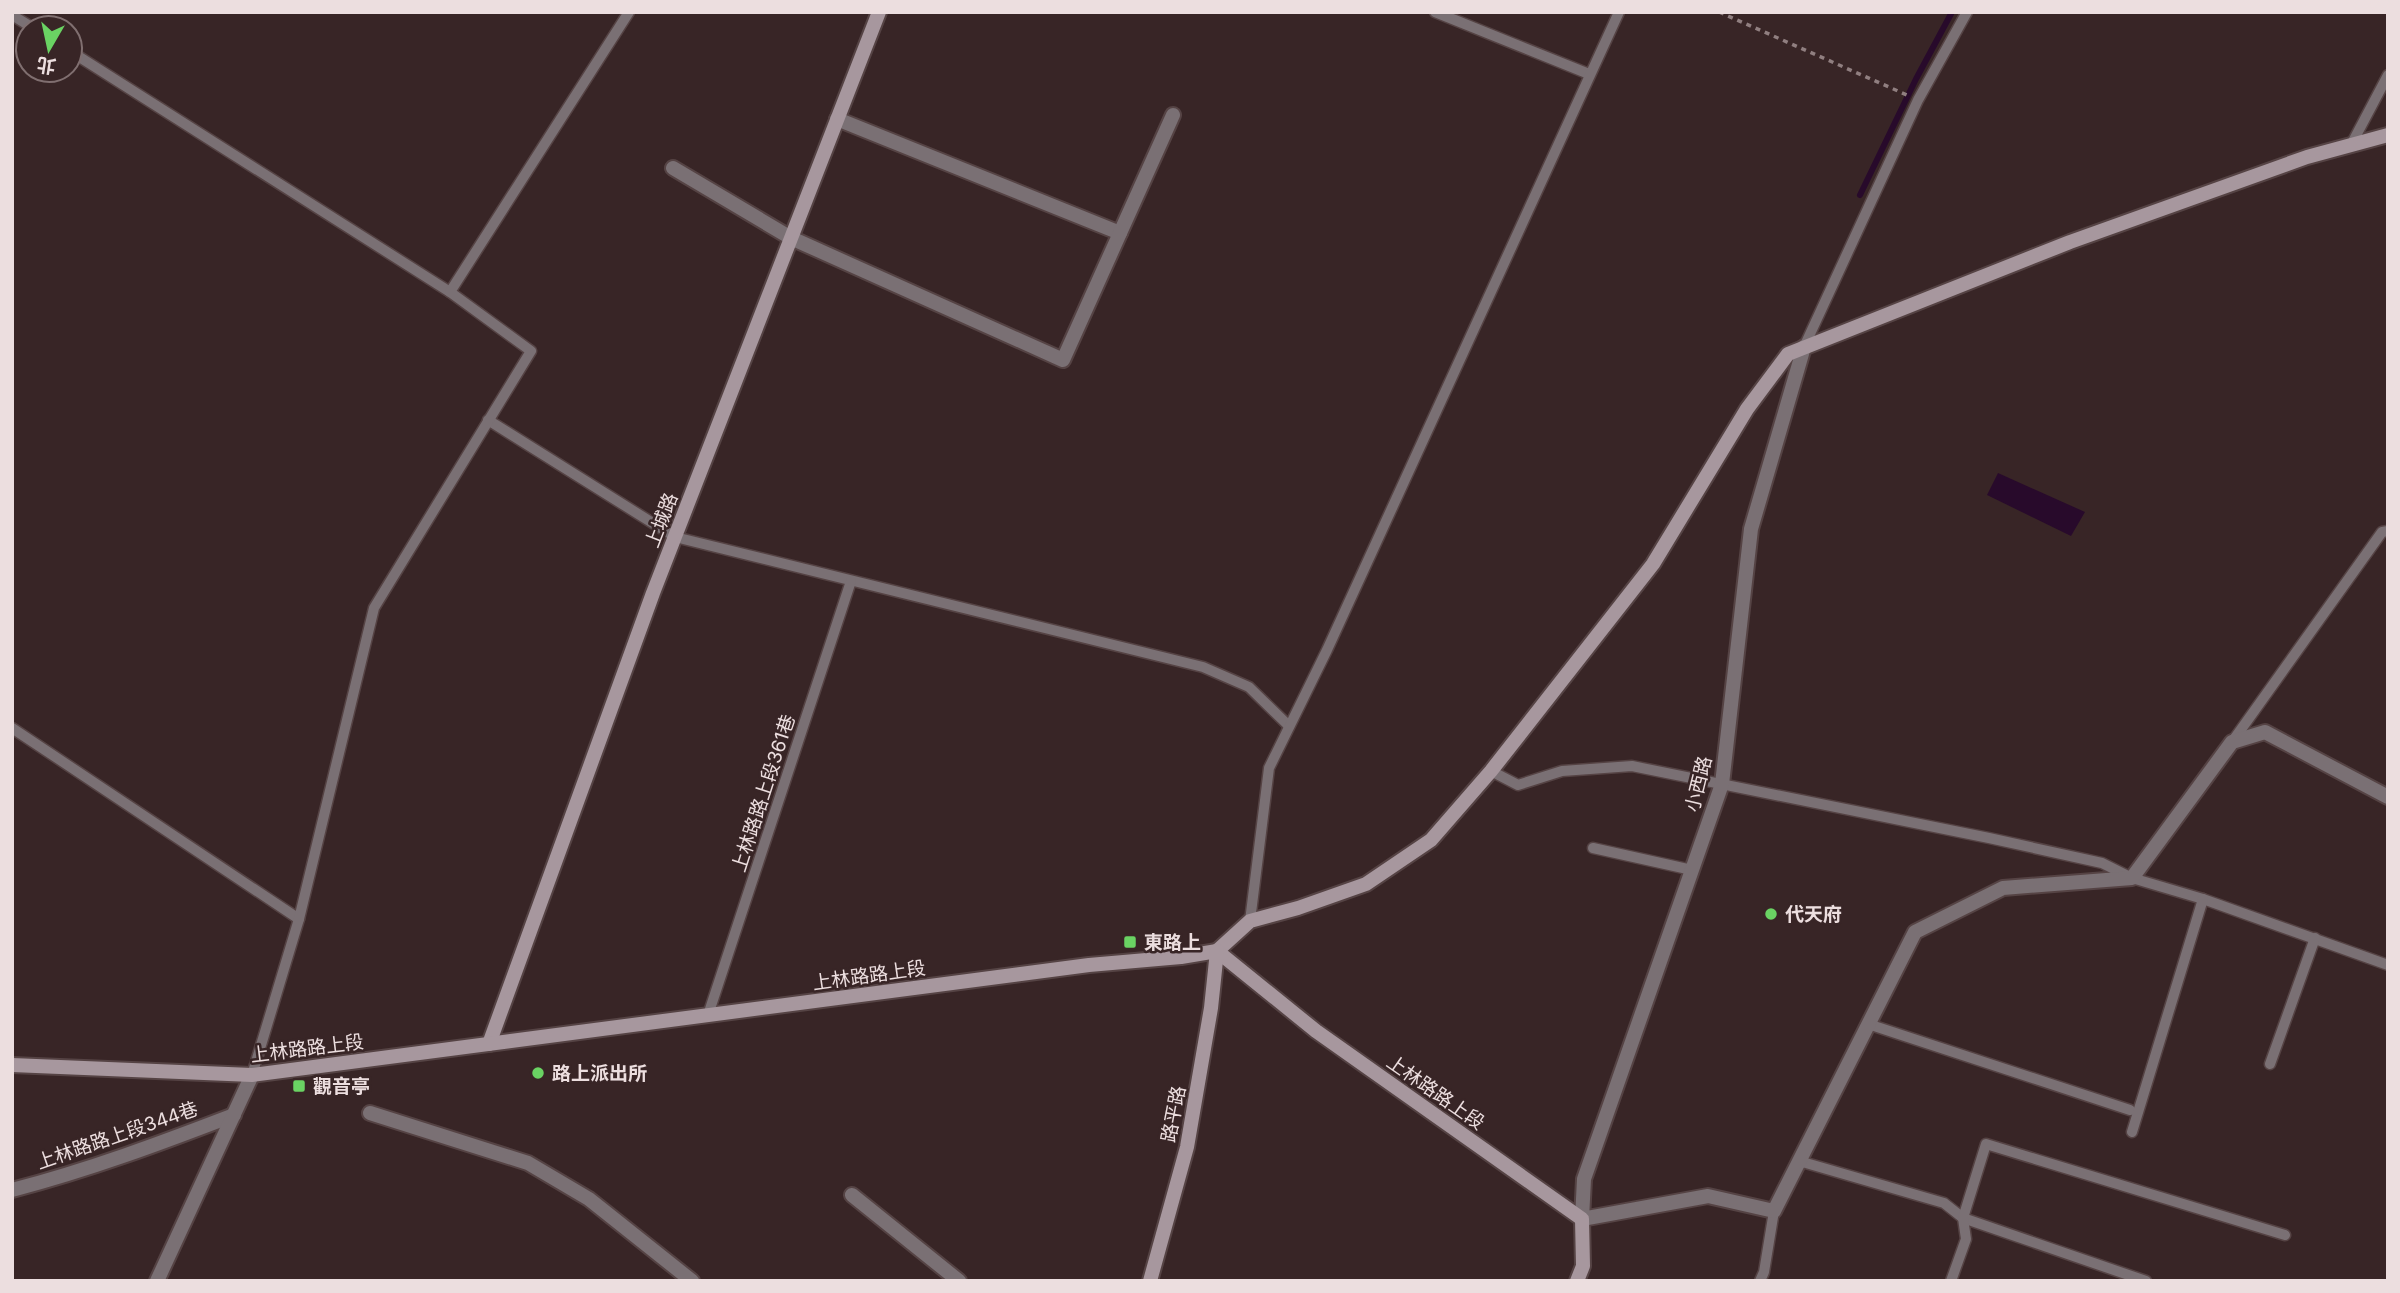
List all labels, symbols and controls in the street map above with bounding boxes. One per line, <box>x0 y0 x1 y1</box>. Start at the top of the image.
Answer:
north arrow <box>14 14 84 84</box>
text: 北 <box>35 52 58 78</box>
street label: 上城路 <box>641 489 682 551</box>
street label: 上林路路上段361巷 <box>727 711 800 875</box>
street label: 小西路 <box>1680 754 1717 815</box>
place label: 代天府 <box>1785 903 1842 926</box>
marker: 代天府 <box>1763 906 1779 922</box>
place label: 東路上 <box>1144 931 1201 954</box>
marker: 東路上 <box>1122 934 1138 950</box>
street label: 上林路路上段 <box>811 956 927 995</box>
street label: 上林路路上段 <box>249 1030 365 1067</box>
street label: 上林路路上段 <box>1382 1050 1489 1135</box>
place label: 路上派出所 <box>552 1062 647 1085</box>
marker: 路上派出所 <box>530 1065 546 1081</box>
place label: 觀音亭 <box>313 1075 370 1098</box>
marker: 觀音亭 <box>291 1078 307 1094</box>
street label: 路平路 <box>1157 1084 1190 1144</box>
street label: 上林路路上段344巷 <box>33 1097 201 1174</box>

